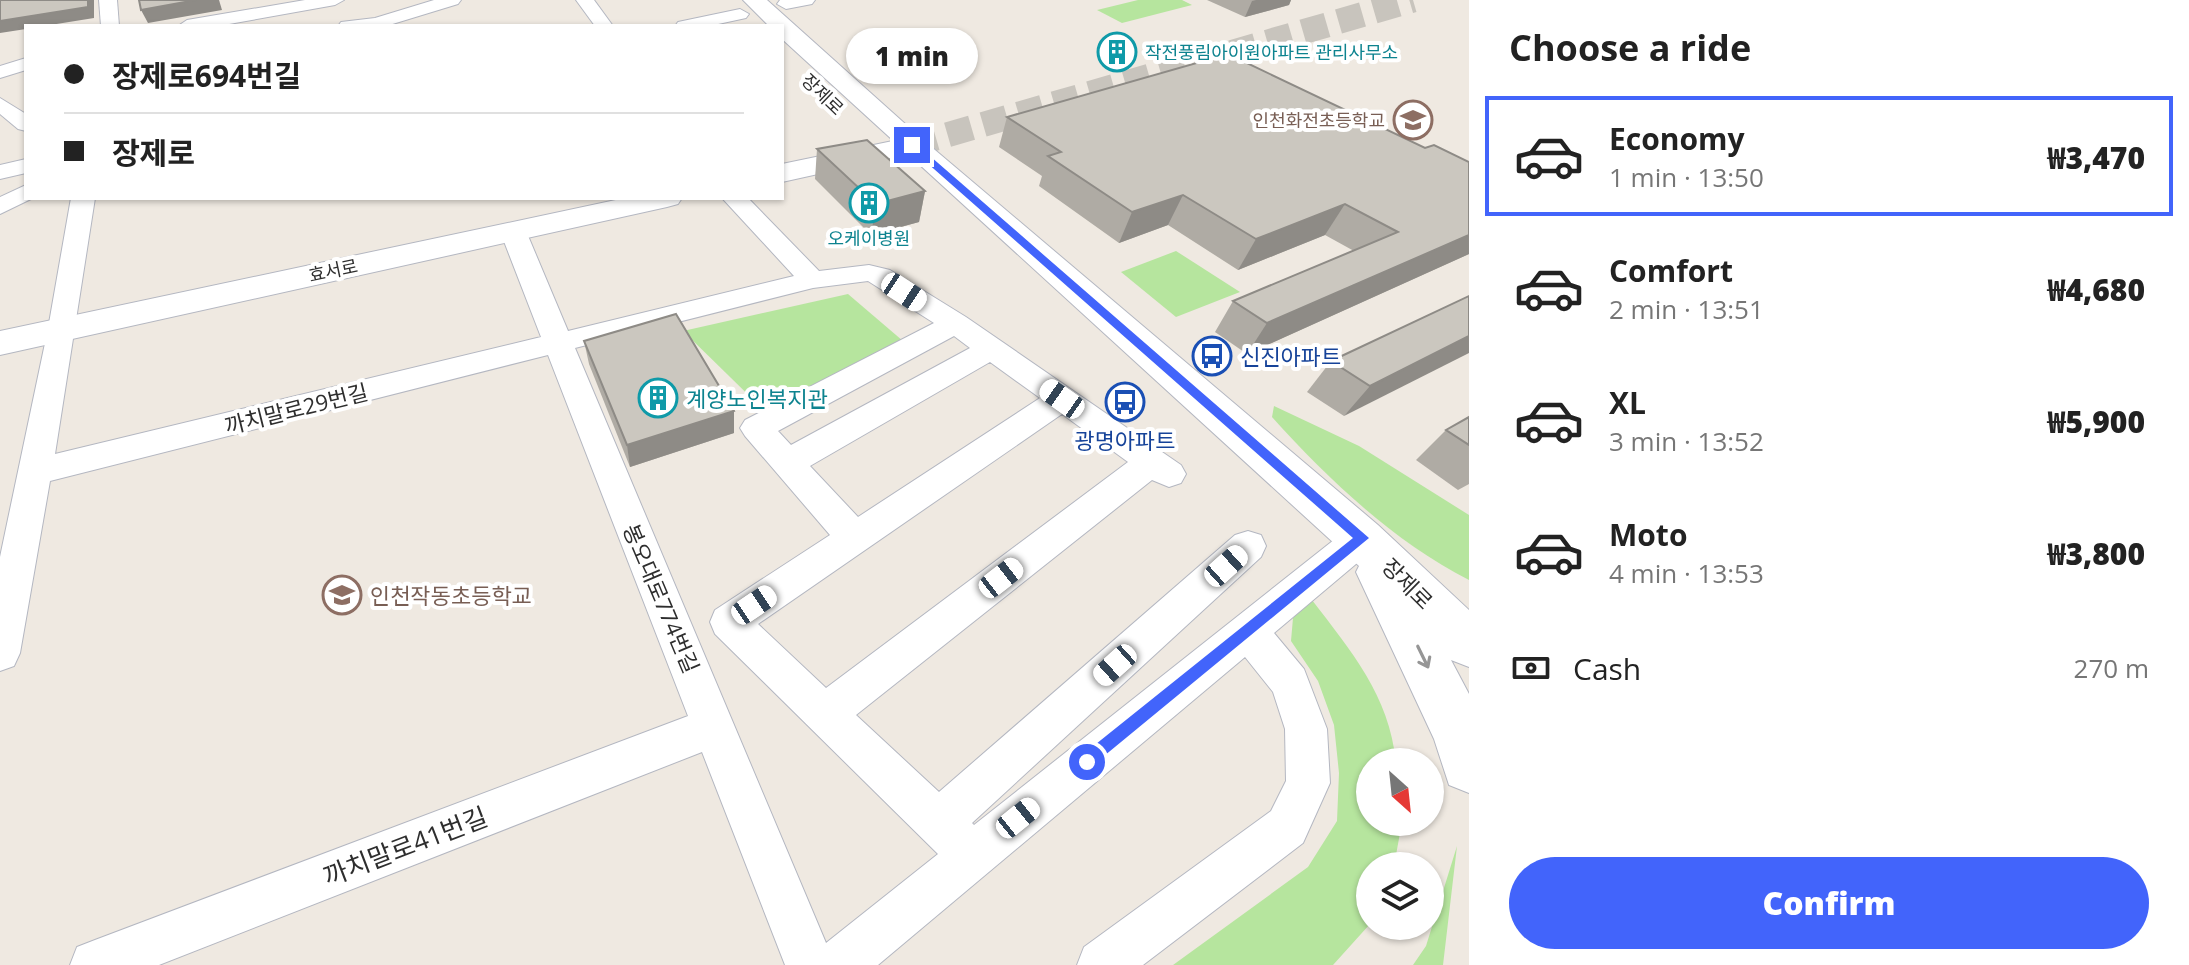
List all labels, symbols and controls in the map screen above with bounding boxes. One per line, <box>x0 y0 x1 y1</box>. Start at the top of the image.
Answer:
text: Choose a ride <box>1509 23 1751 72</box>
callout: 1 min <box>846 29 978 85</box>
building icon: 작전풍림아이원아파트 관리사무소 <box>1096 31 1138 73</box>
text: 1 min <box>875 38 949 74</box>
place label: 작전풍림아이원아파트 관리사무소 <box>1145 40 1398 64</box>
text: 장제로694번길 <box>112 55 301 96</box>
street label: 장제로 <box>797 68 849 120</box>
school or university icon: 인천화전초등학교 <box>1392 99 1434 141</box>
place label: 인천화전초등학교 <box>1253 108 1385 132</box>
text: Economy <box>1609 118 1745 159</box>
icon: car <box>1513 120 1585 192</box>
route end <box>894 127 930 163</box>
text: 장제로 <box>112 132 195 173</box>
text: ₩3,470 <box>2047 137 2145 178</box>
text: 1 min · 13:50 <box>1609 159 1764 195</box>
building icon: 오케이병원 <box>848 182 890 224</box>
place label: 오케이병원 <box>828 226 910 250</box>
text: Comfort <box>1609 250 1733 291</box>
icon: car <box>1513 252 1585 324</box>
street label: 효서로 <box>306 253 360 287</box>
car <box>877 269 931 315</box>
text: ₩4,680 <box>2047 269 2145 310</box>
text: 2 min · 13:51 <box>1609 291 1764 327</box>
bus stop icon: 신진아파트 <box>1191 335 1233 377</box>
place label: 신진아파트 <box>1240 341 1341 371</box>
car <box>1035 375 1089 423</box>
street label: 까치말로29번길 <box>221 376 371 440</box>
building icon: 계양노인복지관 <box>637 377 679 419</box>
bus stop icon: 광명아파트 <box>1104 381 1146 423</box>
text: XL <box>1609 382 1646 423</box>
place label: 계양노인복지관 <box>686 383 828 413</box>
icon: car <box>1513 384 1585 456</box>
text: ₩5,900 <box>2047 401 2145 442</box>
text: 3 min · 13:52 <box>1609 423 1764 459</box>
place label: 광명아파트 <box>1074 425 1176 455</box>
text: Moto <box>1609 514 1687 555</box>
icon: car <box>1513 516 1585 588</box>
street label: 봉오대로774번길 <box>617 519 707 677</box>
text: ₩3,800 <box>2047 533 2145 574</box>
car <box>1200 541 1252 591</box>
street label: 장제로 <box>1376 551 1440 615</box>
car <box>975 554 1027 602</box>
text: 4 min · 13:53 <box>1609 555 1764 591</box>
school or university icon: 인천작동초등학교 <box>321 574 363 616</box>
place label: 인천작동초등학교 <box>370 580 532 610</box>
car <box>727 582 781 628</box>
car <box>1089 640 1141 690</box>
one-way arrow <box>1416 645 1431 669</box>
icon: cash <box>1509 646 1553 690</box>
text: Cash <box>1573 648 1641 689</box>
text: 270 m <box>2074 650 2149 686</box>
route start <box>1069 744 1105 780</box>
north arrow <box>1356 748 1444 836</box>
map controls <box>1356 748 1444 940</box>
car <box>992 794 1044 842</box>
street label: 까치말로41번길 <box>318 798 492 894</box>
button: layers <box>1356 852 1444 940</box>
button: Confirm <box>1509 857 2149 949</box>

